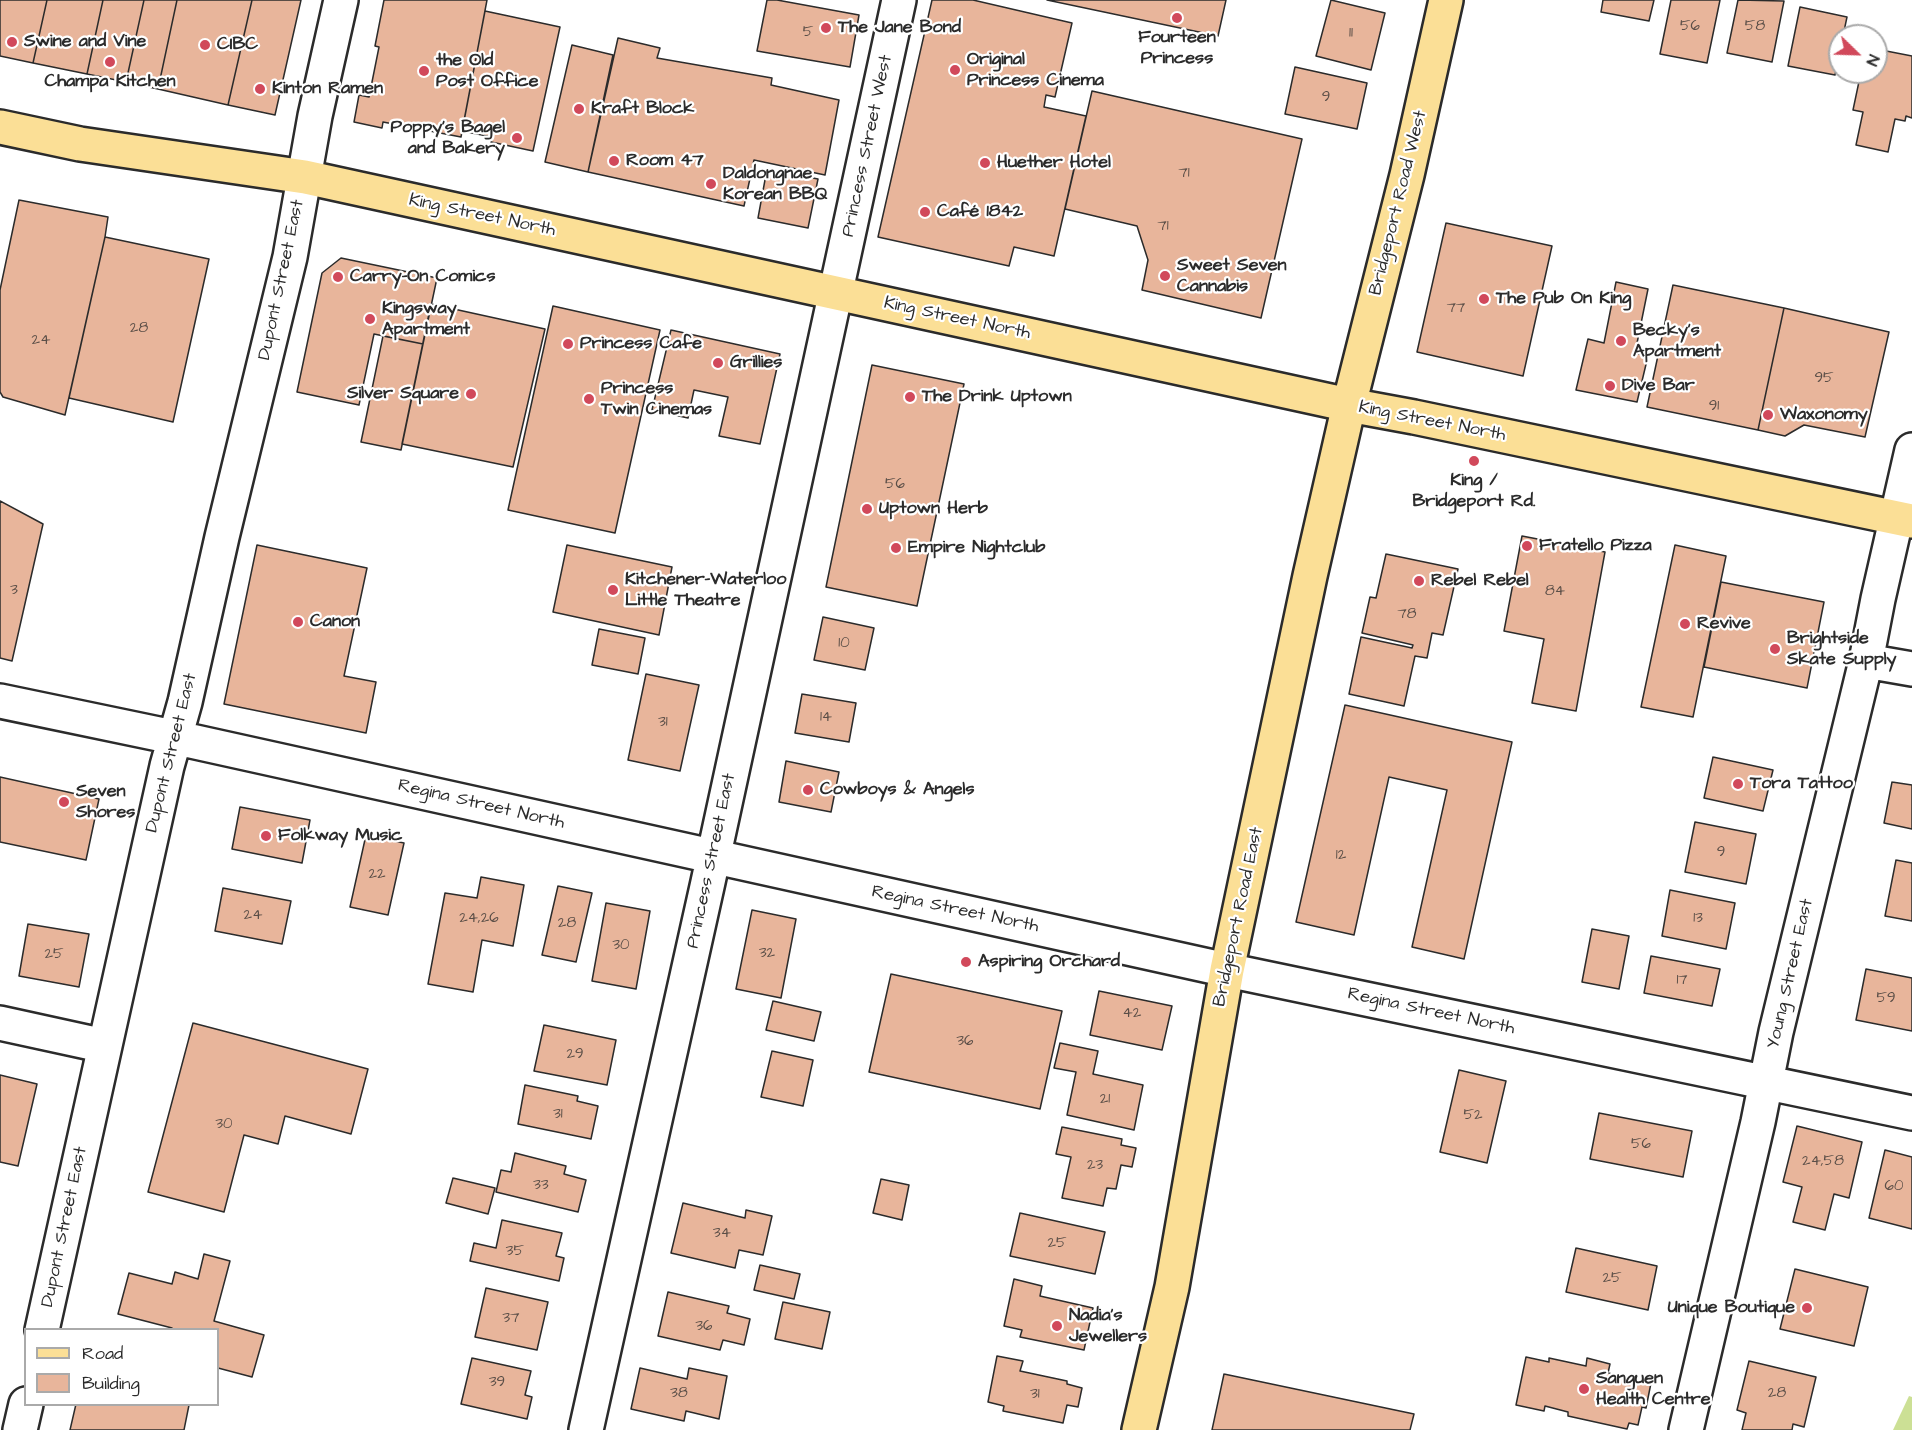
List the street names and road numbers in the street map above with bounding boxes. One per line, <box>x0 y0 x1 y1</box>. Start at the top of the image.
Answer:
street label: Princess Street West <box>838 53 898 239</box>
street label: Bridgeport Road West <box>1366 108 1432 298</box>
street label: King Street North <box>407 190 557 242</box>
street label: Dupont Street East <box>254 198 310 362</box>
street label: King Street North <box>882 293 1032 345</box>
street label: King Street North <box>1357 397 1507 447</box>
street label: Dupont Street East <box>142 671 202 835</box>
street label: Princess Street East <box>683 772 741 950</box>
street label: Regina Street North <box>396 775 566 835</box>
street label: Bridgeport Road East <box>1209 825 1269 1009</box>
street label: Regina Street North <box>870 882 1040 938</box>
street label: Young Street East <box>1763 897 1819 1051</box>
street label: Regina Street North <box>1346 984 1516 1040</box>
street label: Dupont Street East <box>37 1145 93 1309</box>

